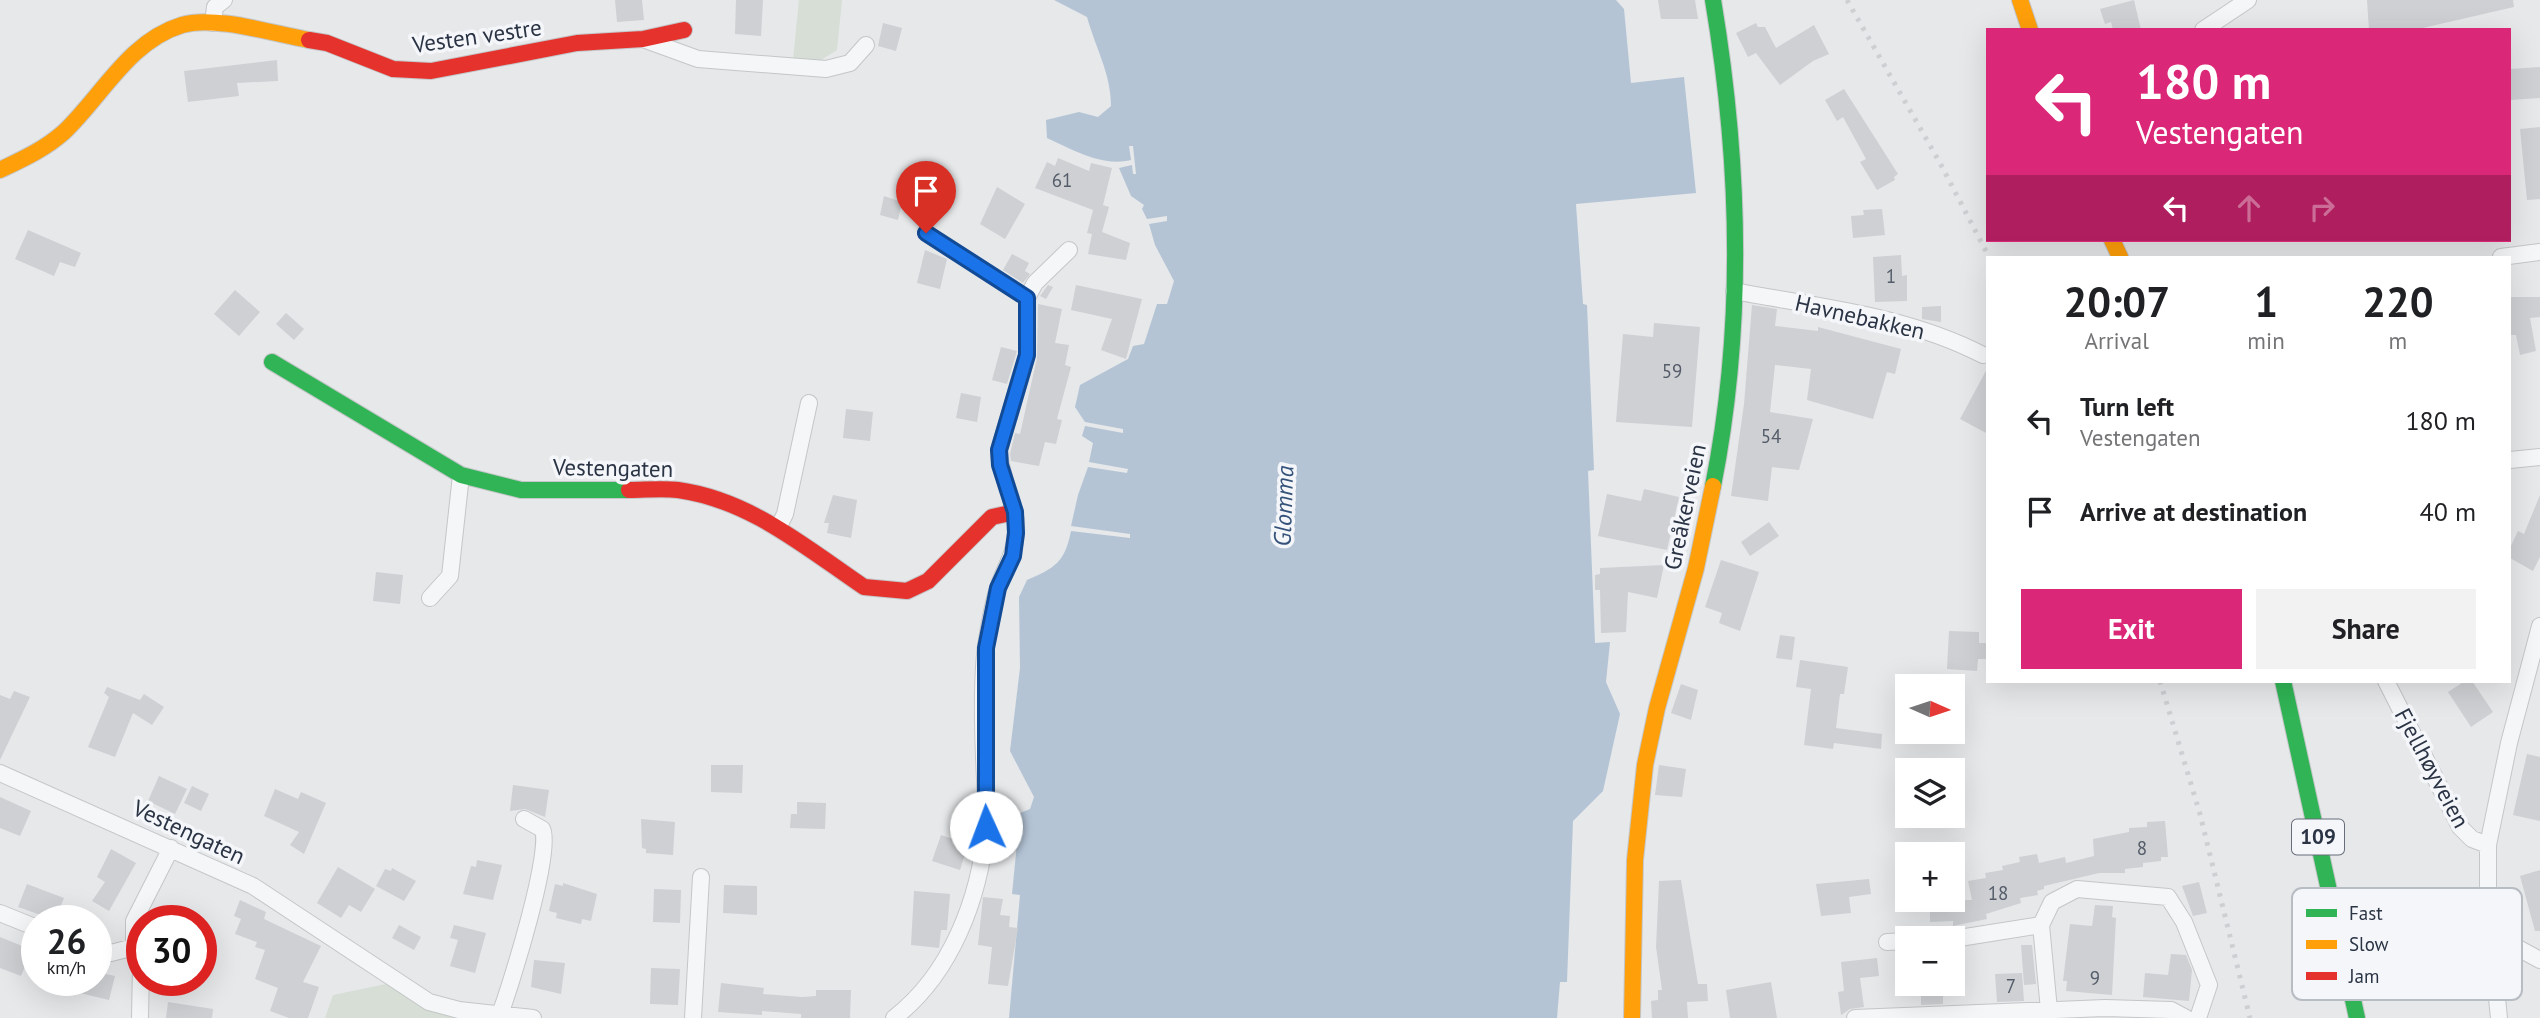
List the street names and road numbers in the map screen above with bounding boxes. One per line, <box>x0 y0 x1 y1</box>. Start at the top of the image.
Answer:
street label: Vesten vestre <box>409 12 543 59</box>
street label: Havnebakken <box>1793 288 1928 345</box>
street label: Greåkerveien <box>1657 441 1712 573</box>
street label: Vestengaten <box>552 452 673 483</box>
street label: Fjellhøyveien <box>2389 703 2476 833</box>
street label: Vestengaten <box>128 793 250 870</box>
road number: 109 <box>2292 820 2344 854</box>

